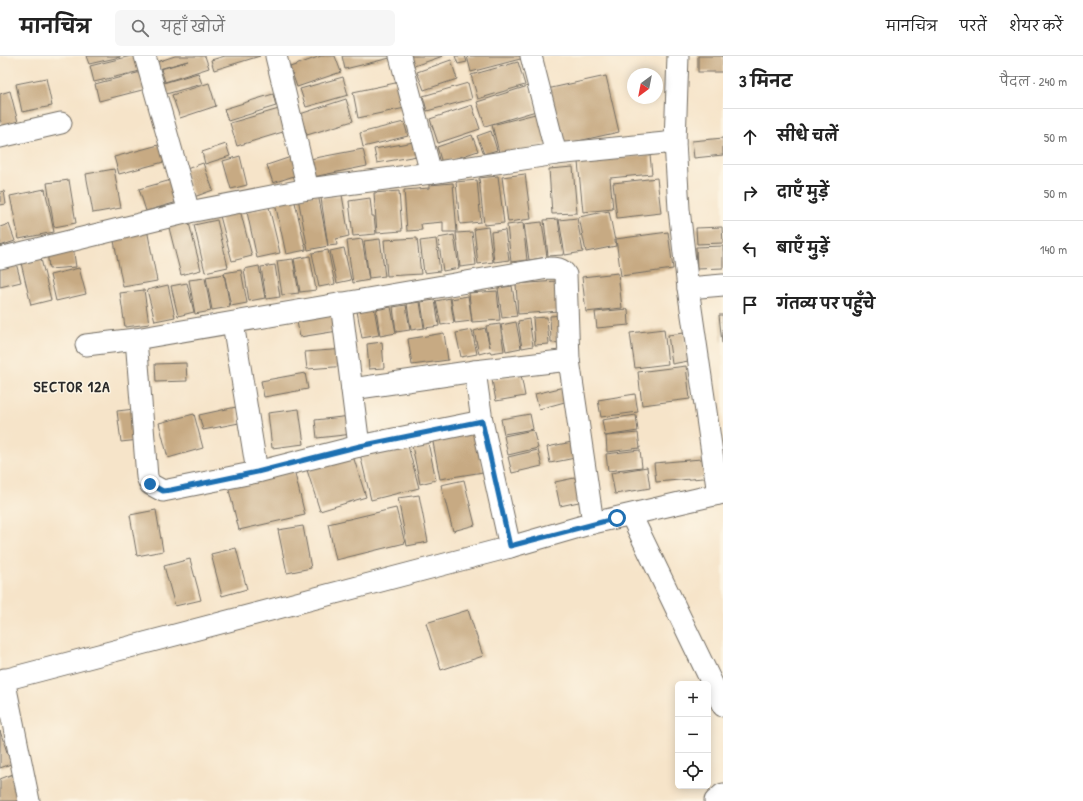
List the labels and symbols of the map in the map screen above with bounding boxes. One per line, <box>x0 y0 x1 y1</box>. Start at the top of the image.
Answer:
north arrow <box>627 68 663 104</box>
district label: SECTOR 12A <box>33 376 111 397</box>
route end <box>141 475 159 493</box>
route start <box>608 509 626 527</box>

